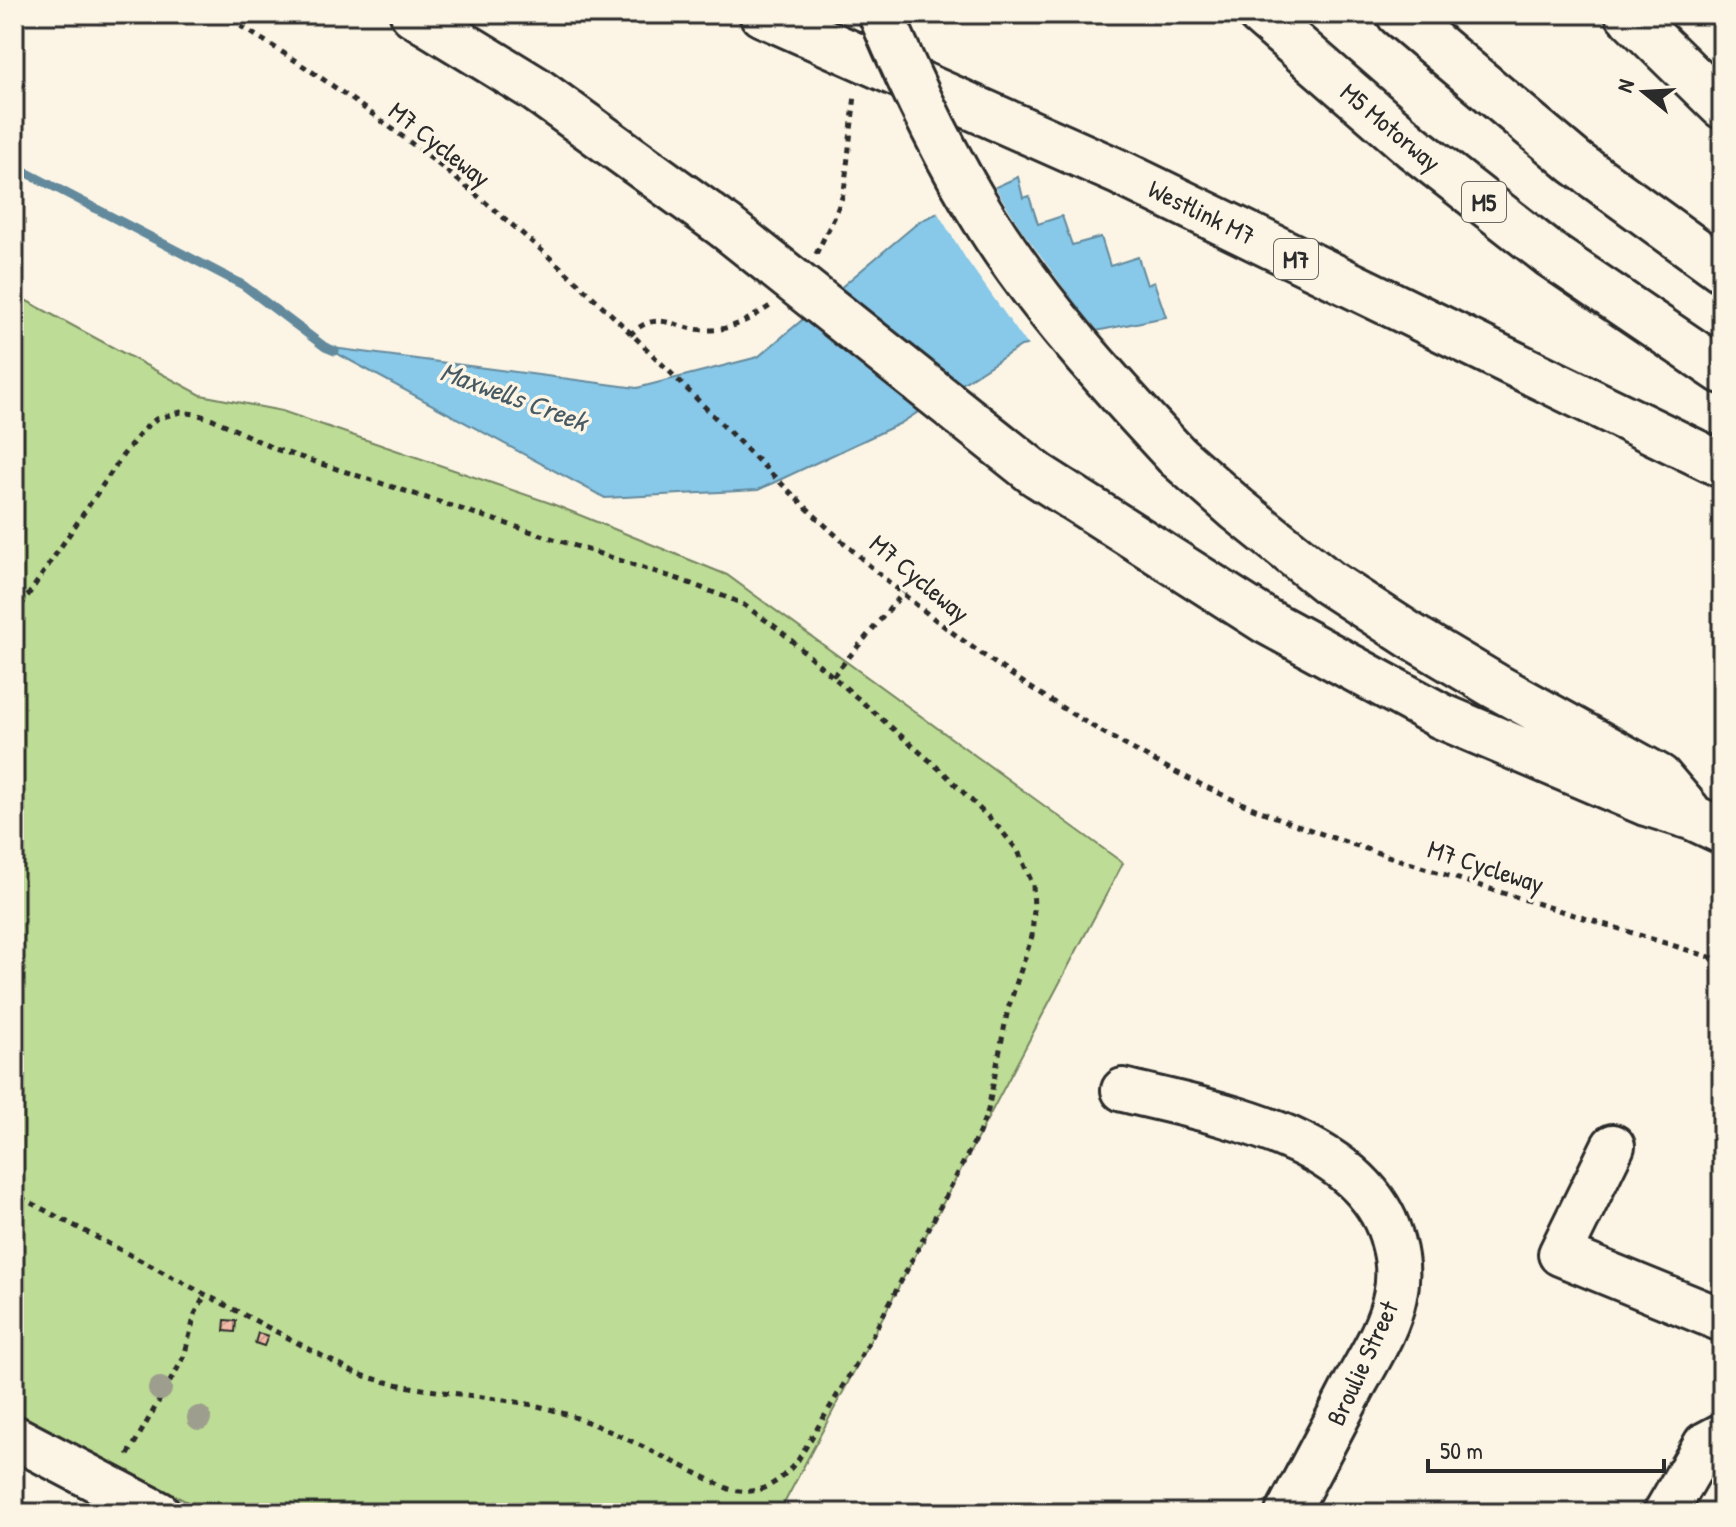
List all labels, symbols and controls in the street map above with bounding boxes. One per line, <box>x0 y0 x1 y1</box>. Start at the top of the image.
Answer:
north arrow <box>1604 52 1684 132</box>
street label: M5 Motorway <box>1333 75 1449 179</box>
text: N <box>1609 75 1641 96</box>
street label: M7 Cycleway <box>382 93 498 195</box>
street label: Westlink M7 <box>1143 171 1261 253</box>
road number: M5 <box>1462 182 1506 222</box>
road number: M7 <box>1274 239 1318 279</box>
water label: Maxwells Creek <box>435 352 595 441</box>
street label: M7 Cycleway <box>863 526 977 630</box>
street label: M7 Cycleway <box>1423 831 1549 901</box>
street label: Broulie Street <box>1318 1294 1407 1431</box>
scale bar <box>1428 1423 1664 1473</box>
text: 50 m <box>1440 1434 1483 1466</box>

